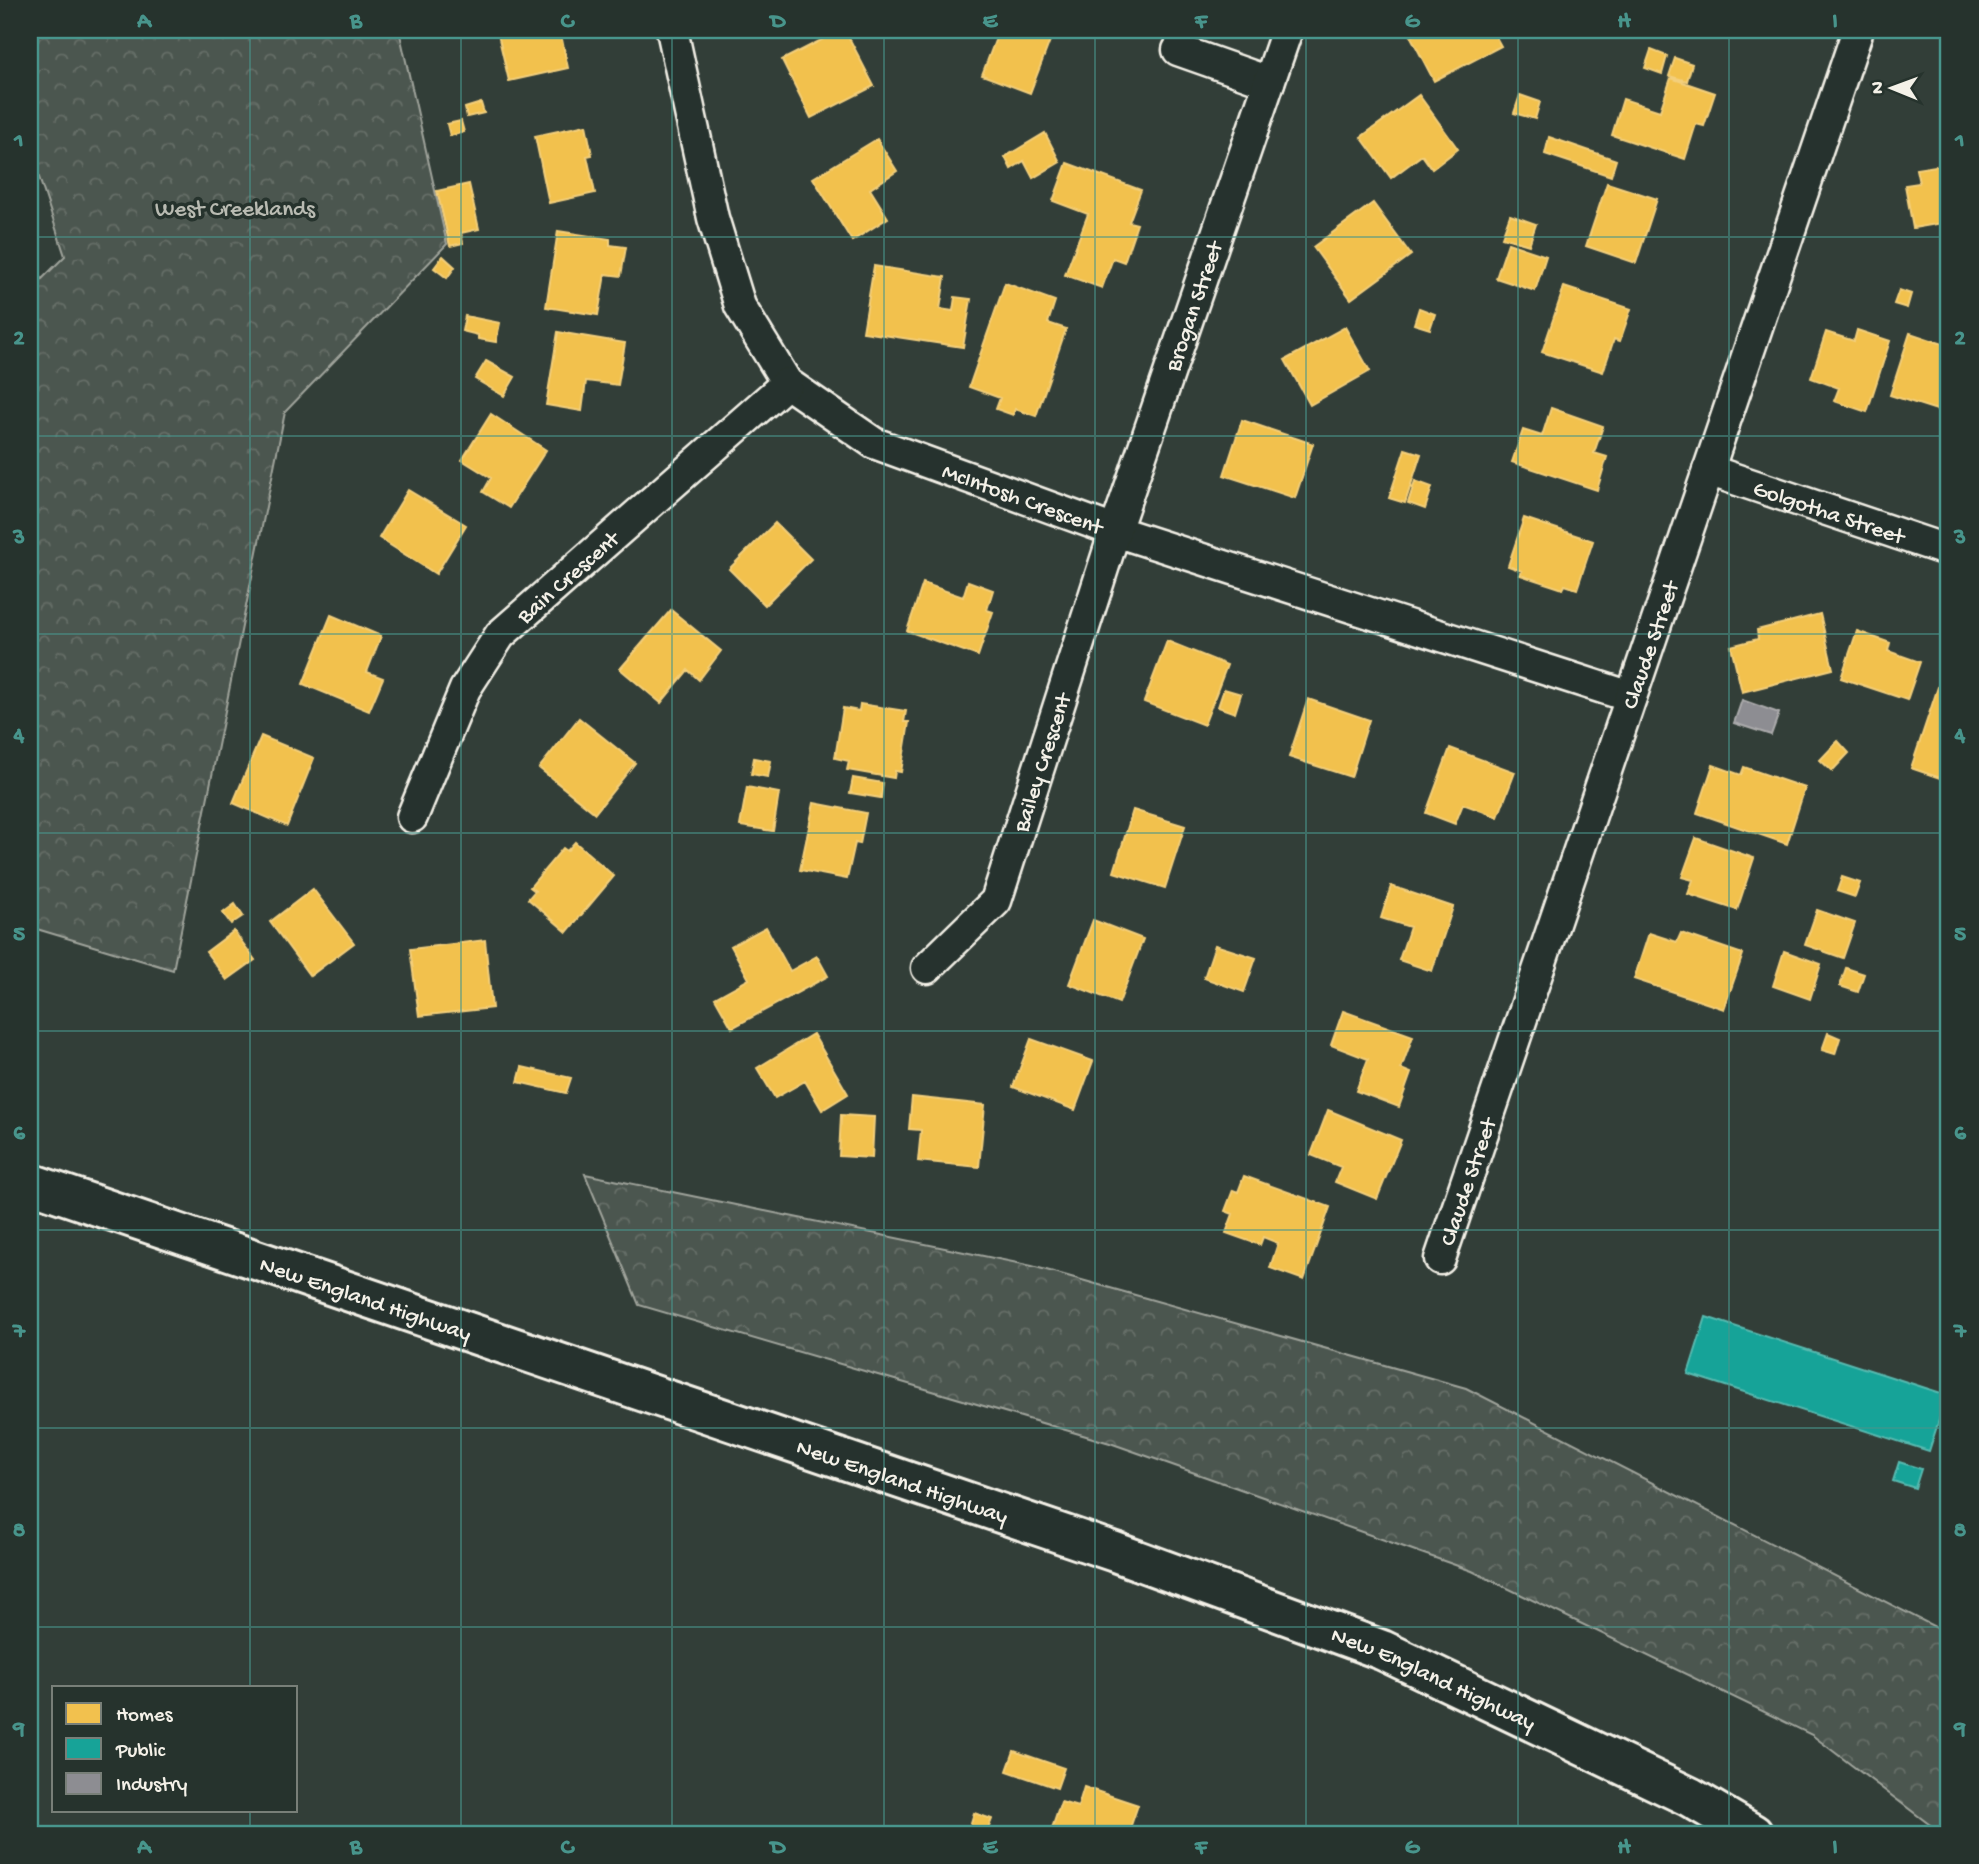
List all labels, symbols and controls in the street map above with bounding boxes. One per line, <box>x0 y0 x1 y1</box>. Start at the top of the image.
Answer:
text: A <box>136 9 152 36</box>
text: B <box>349 9 363 36</box>
text: C <box>561 9 576 36</box>
text: D <box>769 9 787 36</box>
text: E <box>983 9 999 36</box>
text: F <box>1194 9 1209 36</box>
text: G <box>1405 9 1421 36</box>
text: H <box>1617 9 1631 36</box>
text: I <box>1832 9 1838 36</box>
north arrow <box>1856 52 1926 122</box>
text: N <box>1867 81 1890 94</box>
text: 1 <box>13 128 24 155</box>
text: 1 <box>1954 128 1965 155</box>
park label: West Creeklands <box>155 197 316 224</box>
street label: Brogan Street <box>1161 237 1231 376</box>
text: 2 <box>13 326 25 353</box>
text: 2 <box>1954 326 1966 353</box>
street label: McIntosh Crescent <box>938 459 1107 543</box>
street label: Golgotha Street <box>1749 476 1909 553</box>
text: 3 <box>12 525 25 552</box>
text: 3 <box>1953 525 1966 552</box>
street label: Bain Crescent <box>512 526 627 632</box>
street label: Claude Street <box>1618 577 1687 713</box>
street label: Bailey Crescent <box>1009 689 1079 837</box>
text: 4 <box>13 723 25 750</box>
text: 4 <box>1954 723 1966 750</box>
text: 5 <box>13 922 25 949</box>
text: 5 <box>1954 922 1966 949</box>
street label: Claude Street <box>1435 1114 1504 1250</box>
text: 6 <box>13 1121 26 1148</box>
text: 6 <box>1954 1121 1967 1148</box>
street label: New England Highway <box>256 1252 474 1349</box>
text: 7 <box>12 1319 26 1346</box>
text: 7 <box>1953 1319 1967 1346</box>
street label: New England Highway <box>792 1435 1011 1532</box>
text: 8 <box>13 1518 26 1545</box>
text: 8 <box>1954 1518 1967 1545</box>
street label: New England Highway <box>1327 1623 1539 1738</box>
legend <box>52 1686 298 1812</box>
text: Homes <box>116 1704 174 1729</box>
text: 9 <box>12 1716 25 1743</box>
text: 9 <box>1953 1716 1966 1743</box>
text: Public <box>115 1740 166 1765</box>
text: Industry <box>116 1774 187 1799</box>
text: A <box>136 1835 152 1862</box>
text: B <box>349 1835 363 1862</box>
text: C <box>561 1835 576 1862</box>
text: D <box>769 1835 787 1862</box>
text: E <box>983 1835 999 1862</box>
text: F <box>1194 1835 1209 1862</box>
text: G <box>1405 1835 1421 1862</box>
text: H <box>1617 1835 1631 1862</box>
text: I <box>1832 1835 1838 1862</box>

